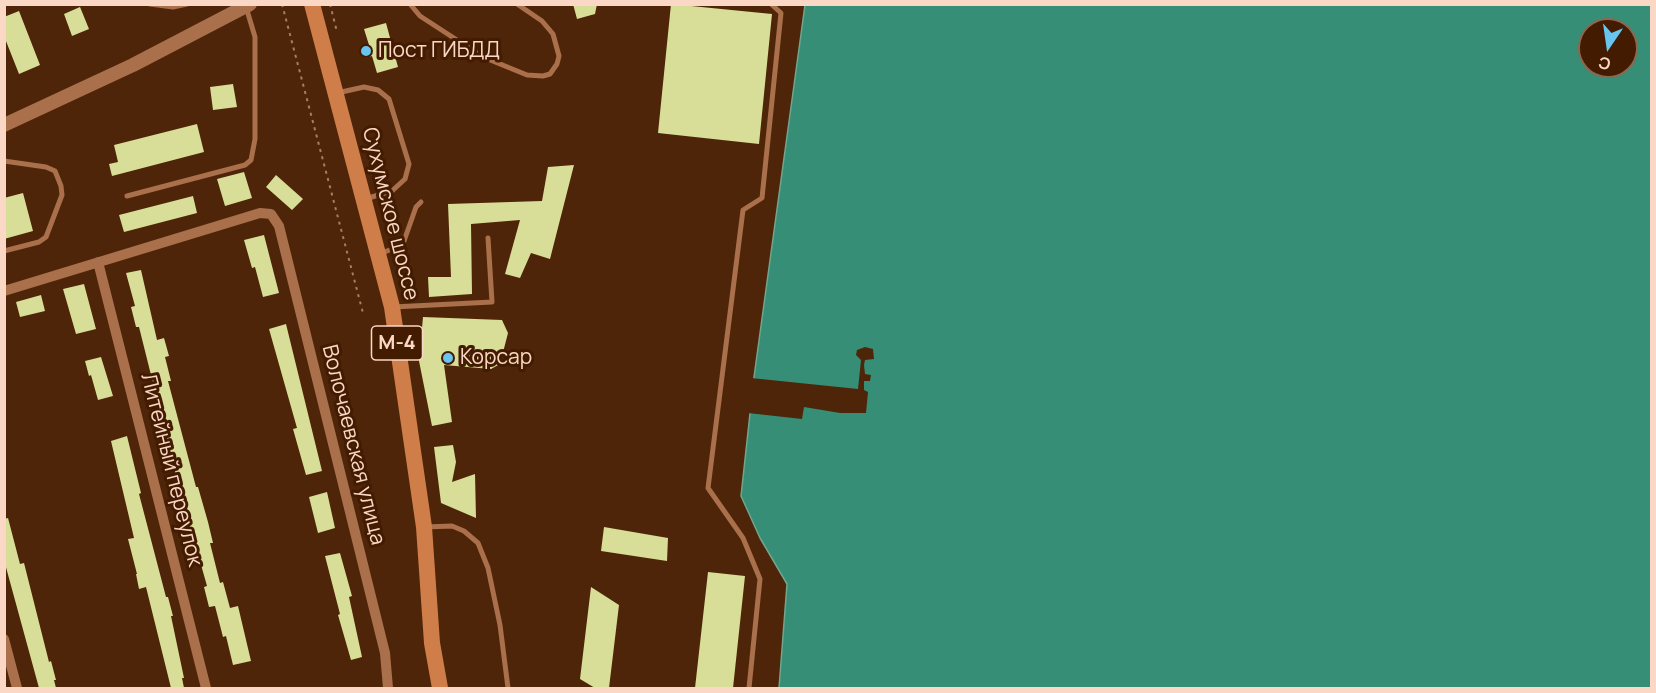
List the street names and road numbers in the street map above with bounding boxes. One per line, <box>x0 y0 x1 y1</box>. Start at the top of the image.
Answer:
street label: Сухумское шоссе <box>356 125 424 303</box>
road number: М-4 <box>372 326 422 360</box>
street label: Волочаевская улица <box>316 342 390 548</box>
street label: Литейный переулок <box>135 371 207 569</box>

